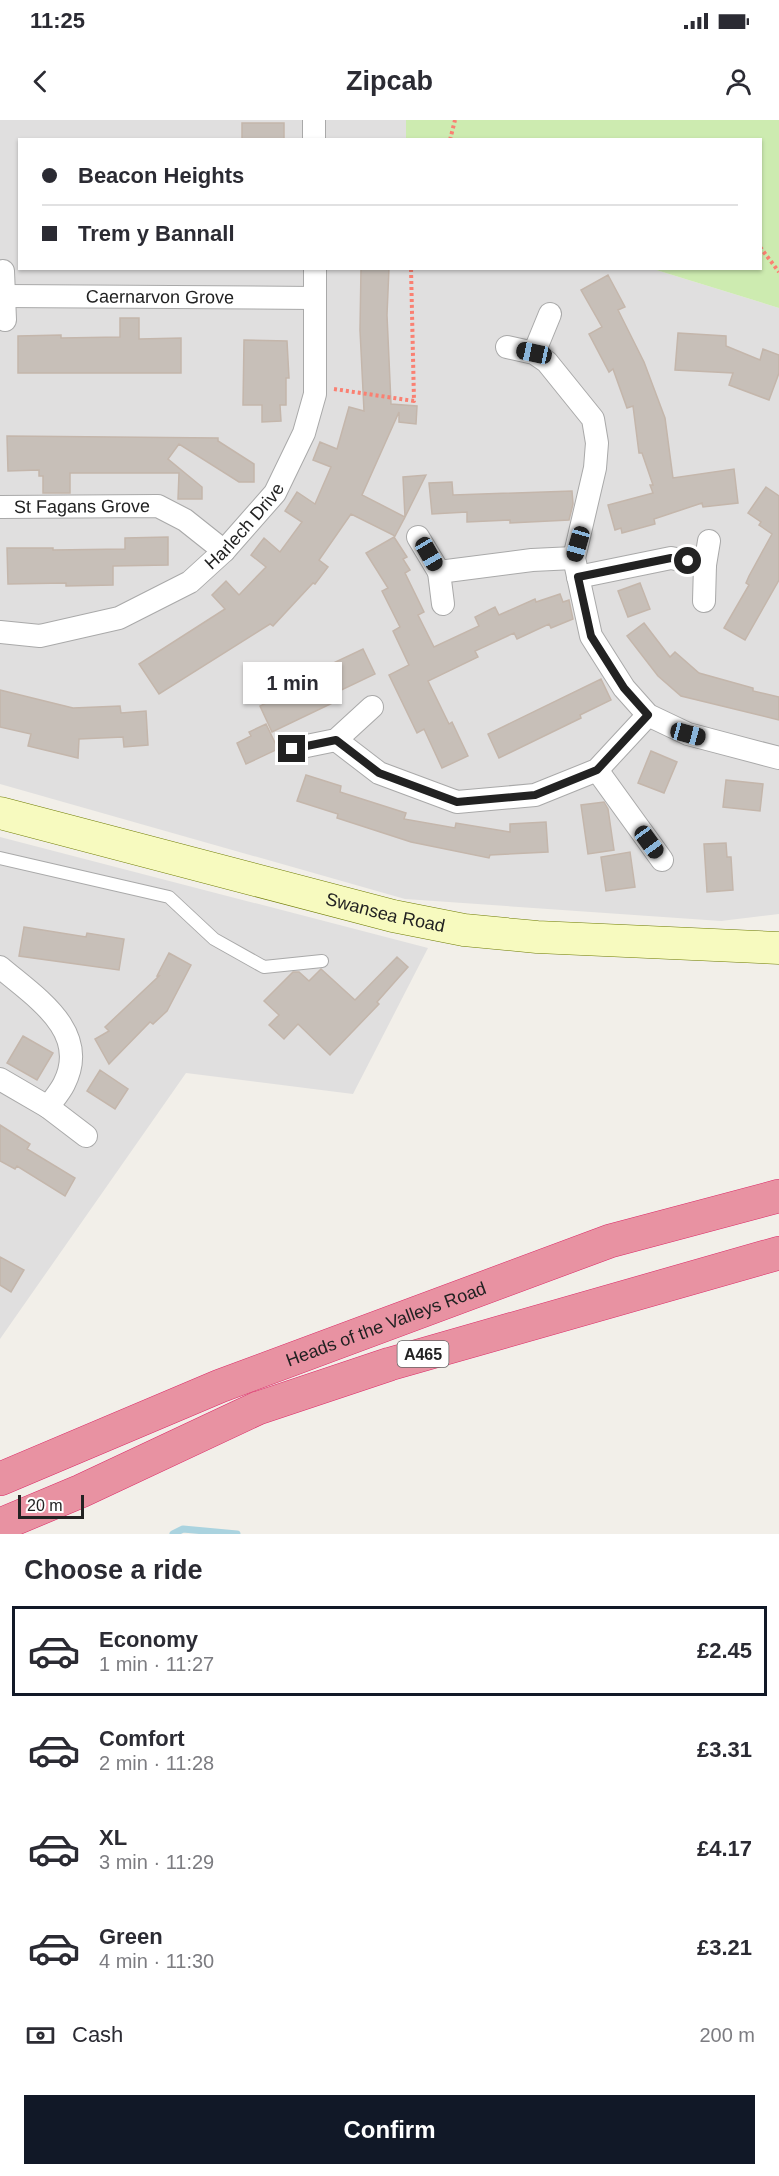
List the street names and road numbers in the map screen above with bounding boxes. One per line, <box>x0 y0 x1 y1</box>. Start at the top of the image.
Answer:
street label: Caernarvon Grove <box>86 287 234 307</box>
street label: Harlech Drive <box>201 480 288 573</box>
street label: St Fagans Grove <box>14 496 150 517</box>
street label: Swansea Road <box>323 889 447 936</box>
street label: Heads of the Valleys Road <box>283 1278 489 1371</box>
road number: A465 <box>398 1341 448 1367</box>

